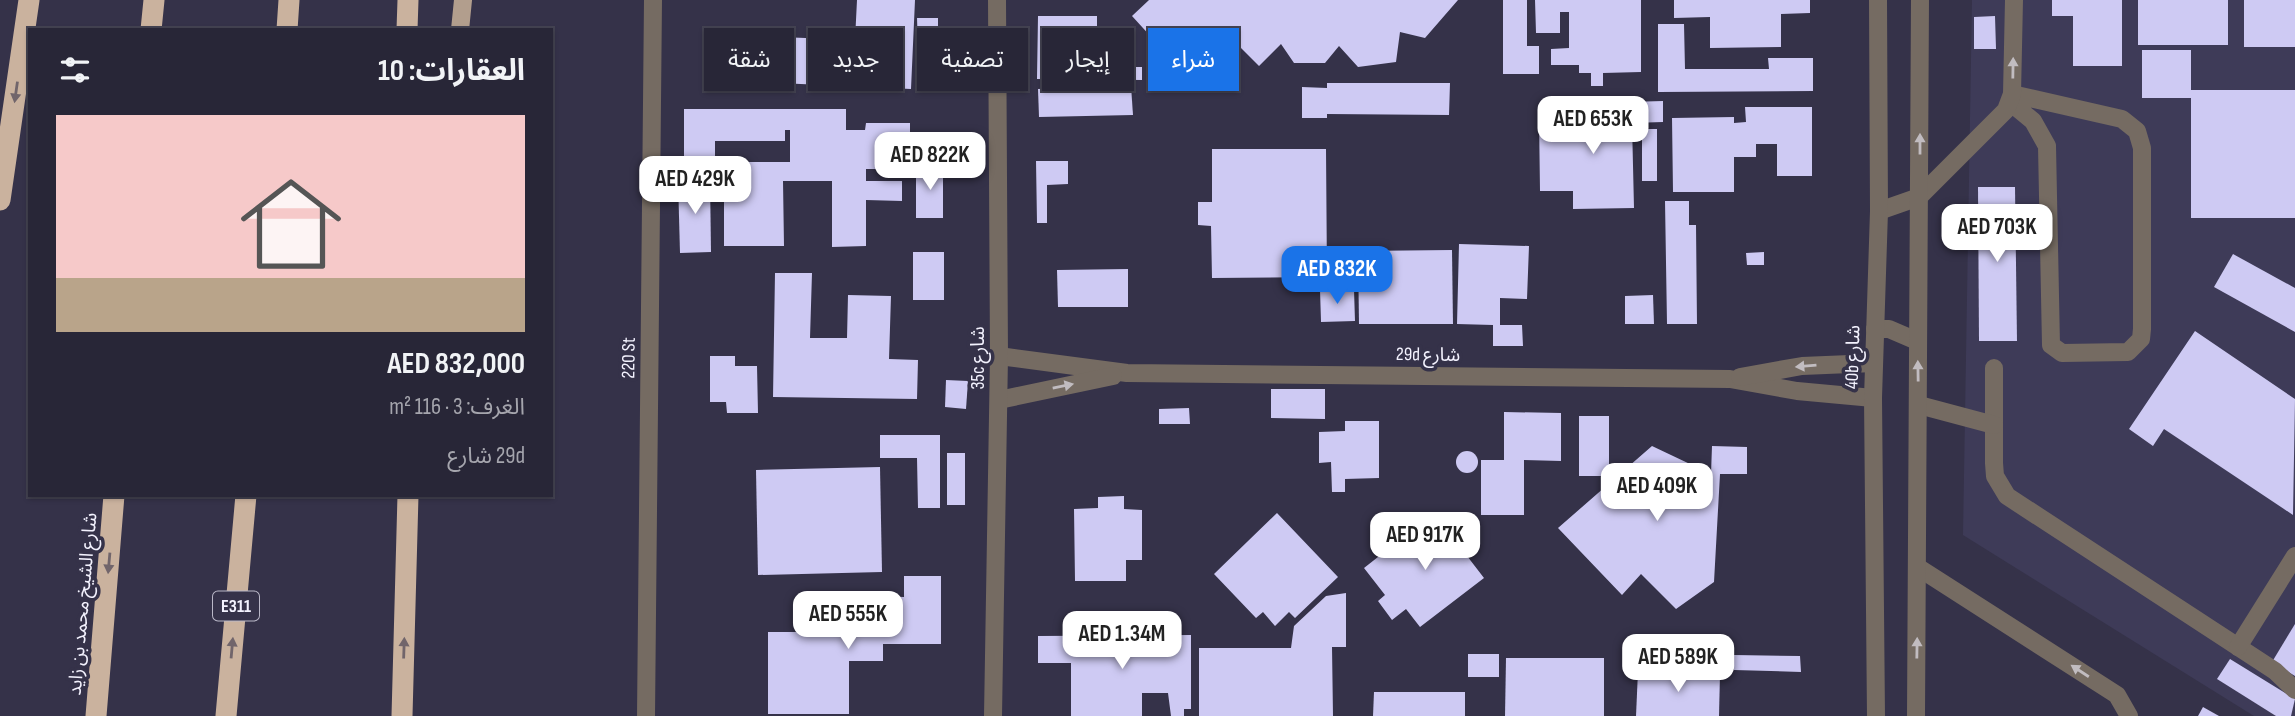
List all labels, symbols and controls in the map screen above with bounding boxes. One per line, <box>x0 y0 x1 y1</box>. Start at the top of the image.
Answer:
chip: شقة <box>704 28 794 91</box>
chip: جديد <box>808 28 903 91</box>
chip: تصفية <box>917 28 1028 91</box>
chip: إيجار <box>1042 28 1134 91</box>
chip: شراء <box>1148 28 1239 91</box>
icon: filters <box>56 51 94 89</box>
text: العقارات: 10 <box>378 53 525 89</box>
one-way arrow <box>2007 57 2018 79</box>
one-way arrow <box>10 81 21 103</box>
pin: AED 653K <box>1521 96 1665 156</box>
text: AED 653K <box>1553 105 1633 133</box>
pin: AED 822K <box>858 132 1002 192</box>
one-way arrow <box>1914 133 1926 155</box>
text: AED 822K <box>891 141 969 169</box>
pin: AED 429K <box>623 156 767 216</box>
icon: home <box>228 161 354 287</box>
text: AED 429K <box>655 165 735 193</box>
pin: AED 703K <box>1925 204 2069 264</box>
text: AED 703K <box>1958 213 2036 241</box>
pin: AED 832K <box>1265 246 1409 306</box>
text: AED 832K <box>1297 255 1377 283</box>
street label: 40b شارع <box>1840 324 1867 390</box>
street label: 35c شارع <box>967 326 991 390</box>
street label: 220 St <box>617 337 641 379</box>
street label: 29d شارع <box>1396 343 1460 368</box>
text: AED 832,000 <box>387 346 525 382</box>
one-way arrow <box>1912 360 1924 382</box>
one-way arrow <box>1795 361 1817 372</box>
one-way arrow <box>1052 380 1074 391</box>
text: الغرف: 3 · 116 m² <box>389 393 525 421</box>
text: 29d شارع <box>447 442 525 470</box>
pin: AED 409K <box>1585 463 1729 523</box>
text: AED 409K <box>1617 472 1697 500</box>
street label: شارع الشيخ محمد بن زايد <box>64 512 104 696</box>
pin: AED 917K <box>1353 512 1497 572</box>
text: AED 917K <box>1386 521 1464 549</box>
one-way arrow <box>103 552 114 574</box>
road number: E311 <box>213 592 259 620</box>
pin: AED 555K <box>776 592 920 651</box>
text: AED 555K <box>809 600 887 628</box>
pin: AED 1.34M <box>1042 612 1202 671</box>
text: AED 1.34M <box>1079 620 1165 648</box>
pin: AED 589K <box>1606 634 1750 694</box>
one-way arrow <box>227 637 238 659</box>
one-way arrow <box>398 637 410 659</box>
one-way arrow <box>1912 637 1923 659</box>
text: AED 589K <box>1638 643 1718 671</box>
one-way arrow <box>2070 665 2090 678</box>

